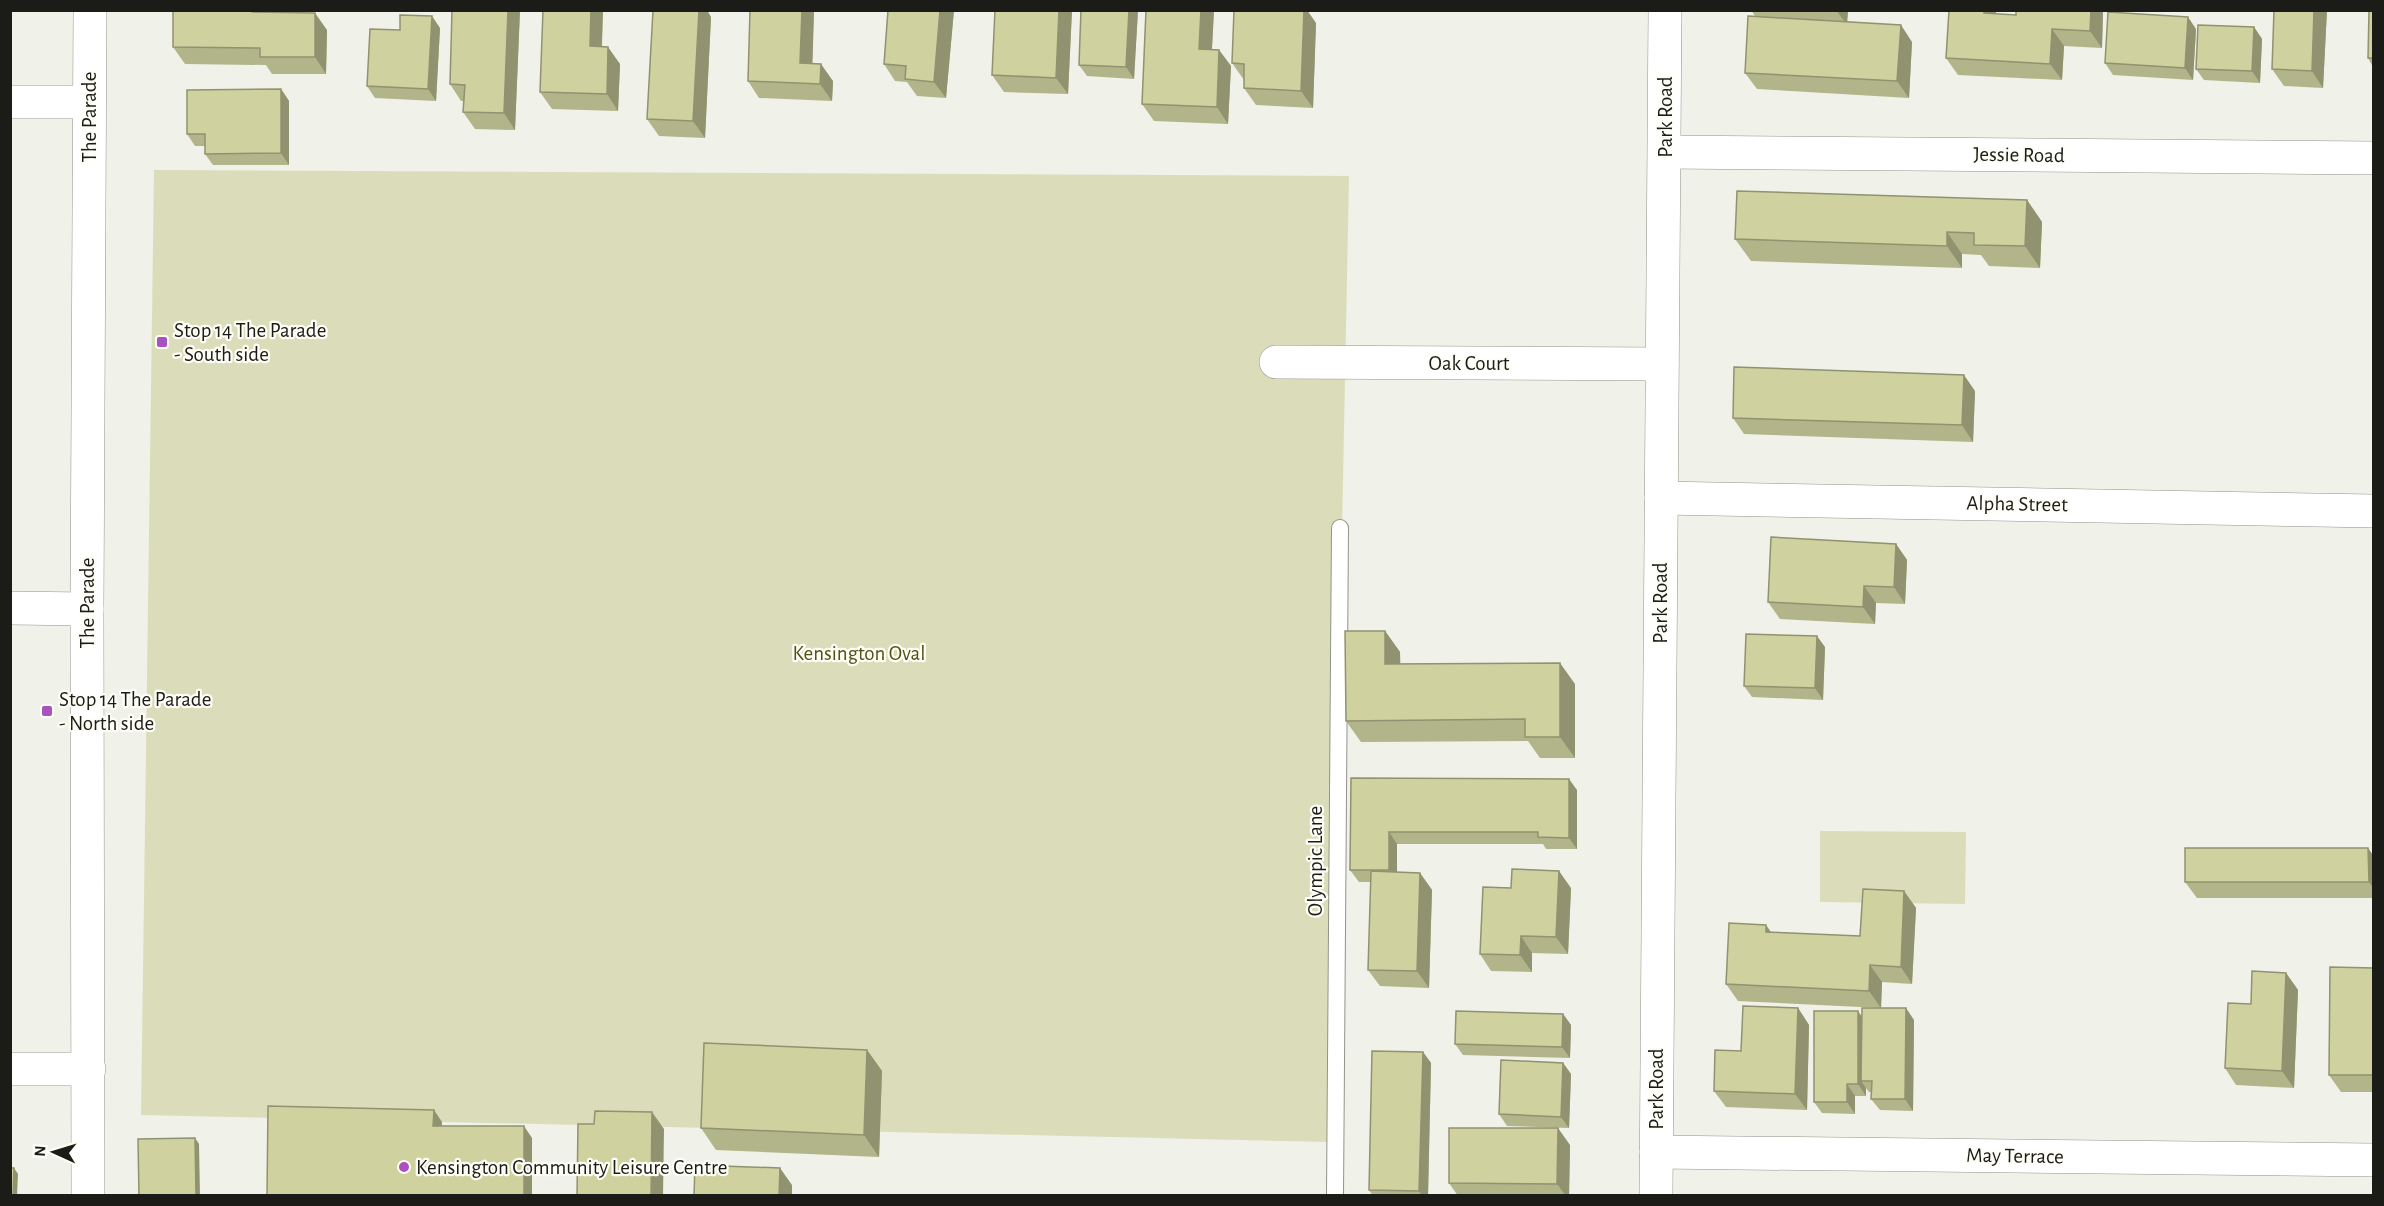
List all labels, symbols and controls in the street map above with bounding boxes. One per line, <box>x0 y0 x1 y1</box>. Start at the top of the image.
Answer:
street label: The Parade <box>79 72 100 162</box>
street label: Park Road <box>1655 76 1676 158</box>
street label: Jessie Road <box>1973 144 2065 166</box>
place label: Stop 14 The Parade - South side <box>174 320 326 365</box>
marker: Stop 14 The Parade - South side <box>155 335 169 349</box>
street label: Oak Court <box>1429 353 1510 374</box>
street label: Alpha Street <box>1966 493 2068 515</box>
street label: The Parade <box>77 558 98 648</box>
street label: Park Road <box>1650 562 1671 644</box>
park label: Kensington Oval <box>792 643 926 664</box>
place label: Stop 14 The Parade - North side <box>59 689 211 734</box>
marker: Stop 14 The Parade - North side <box>40 704 54 718</box>
street label: Olympic Lane <box>1305 806 1326 916</box>
street label: Park Road <box>1646 1048 1667 1130</box>
north arrow <box>24 1122 84 1182</box>
text: N <box>32 1145 48 1157</box>
street label: May Terrace <box>1966 1145 2064 1167</box>
place label: Kensington Community Leisure Centre <box>416 1157 727 1178</box>
marker: Kensington Community Leisure Centre <box>397 1160 411 1174</box>

